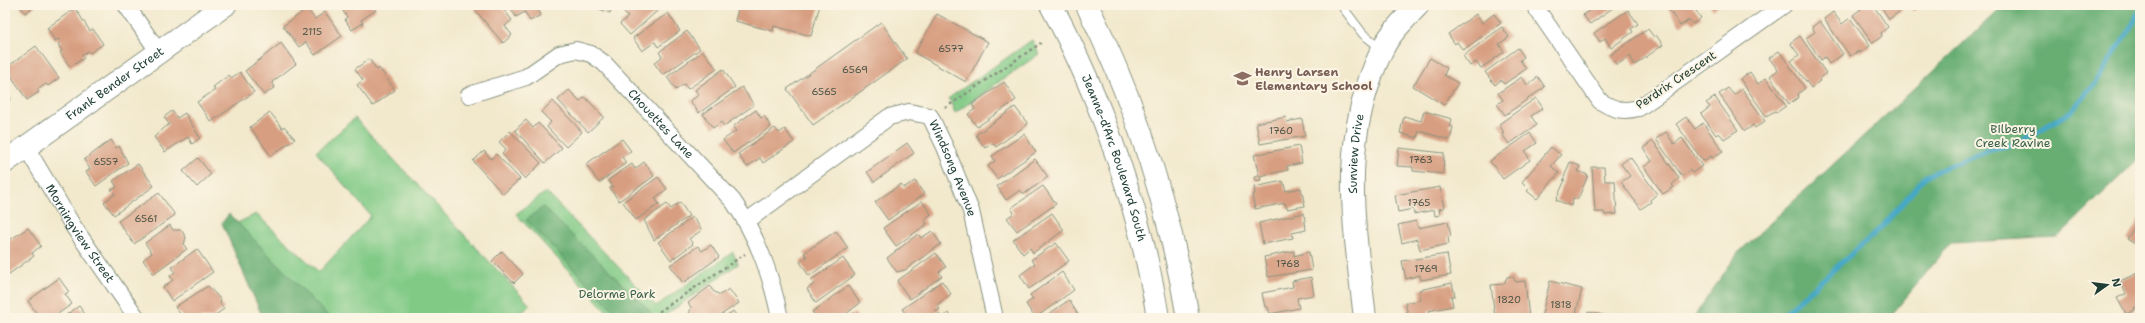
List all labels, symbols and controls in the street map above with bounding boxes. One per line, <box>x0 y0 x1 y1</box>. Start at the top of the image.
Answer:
house number: 2115 <box>302 25 322 38</box>
house number: 6577 <box>938 42 964 55</box>
street label: Frank Bender Street <box>63 43 167 124</box>
street label: Perdrix Crescent <box>1633 47 1719 113</box>
house number: 6569 <box>842 63 868 76</box>
place label: Henry Larsen Elementary School <box>1255 64 1372 94</box>
school or university icon: Henry Larsen Elementary School <box>1232 69 1252 89</box>
street label: Jeanne-d'Arc Boulevard South <box>1078 72 1150 243</box>
street label: Chouettes Lane <box>624 85 697 162</box>
house number: 6565 <box>811 85 837 98</box>
street label: Sunview Drive <box>1345 112 1368 194</box>
street label: Windsong Avenue <box>925 117 980 218</box>
park label: Bilberry Creek Ravine <box>1975 121 2051 151</box>
house number: 1760 <box>1269 124 1293 137</box>
house number: 1763 <box>1409 153 1433 166</box>
house number: 6557 <box>94 155 119 168</box>
street label: Morningview Street <box>42 181 118 286</box>
house number: 1765 <box>1408 196 1430 209</box>
house number: 6561 <box>135 212 157 225</box>
house number: 1768 <box>1276 257 1300 270</box>
house number: 1769 <box>1414 262 1438 275</box>
north arrow <box>2087 265 2127 305</box>
text: N <box>2108 277 2125 289</box>
park label: Delorme Park <box>578 286 656 302</box>
house number: 1820 <box>1497 293 1521 306</box>
house number: 1818 <box>1550 298 1572 311</box>

